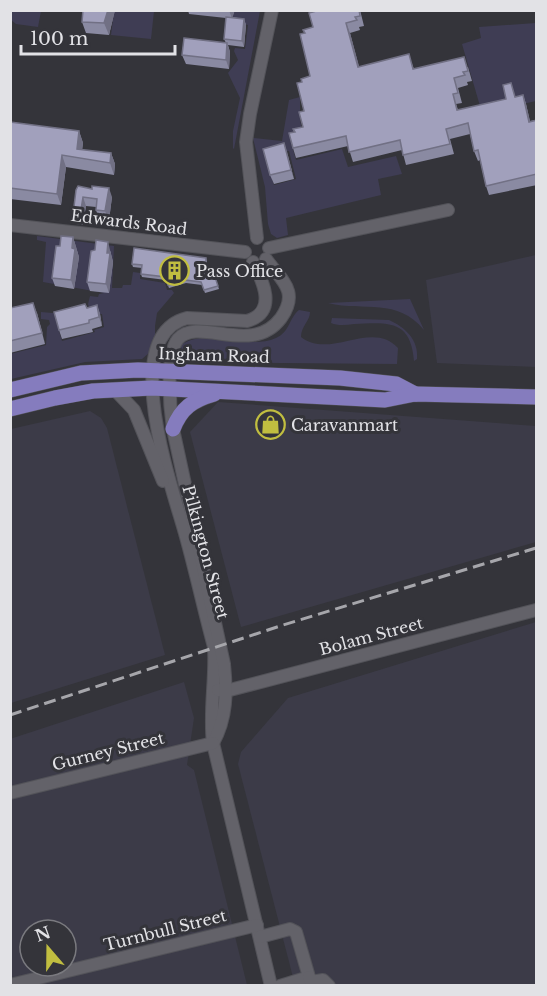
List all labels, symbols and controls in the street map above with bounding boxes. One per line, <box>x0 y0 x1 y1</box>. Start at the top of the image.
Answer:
scale bar <box>21 18 176 56</box>
text: 100 m <box>30 28 88 50</box>
street label: Edwards Road <box>70 205 189 239</box>
building icon: Pass Office <box>159 255 191 287</box>
place label: Pass Office <box>196 261 283 281</box>
street label: Ingham Road <box>158 343 270 367</box>
shop icon: Caravanmart <box>254 409 286 441</box>
place label: Caravanmart <box>291 415 398 435</box>
street label: Pilkington Street <box>179 483 233 621</box>
street label: Bolam Street <box>317 613 425 659</box>
street label: Gurney Street <box>50 727 166 775</box>
street label: Turnbull Street <box>102 905 228 955</box>
north arrow <box>18 918 78 978</box>
text: N <box>32 922 53 946</box>

